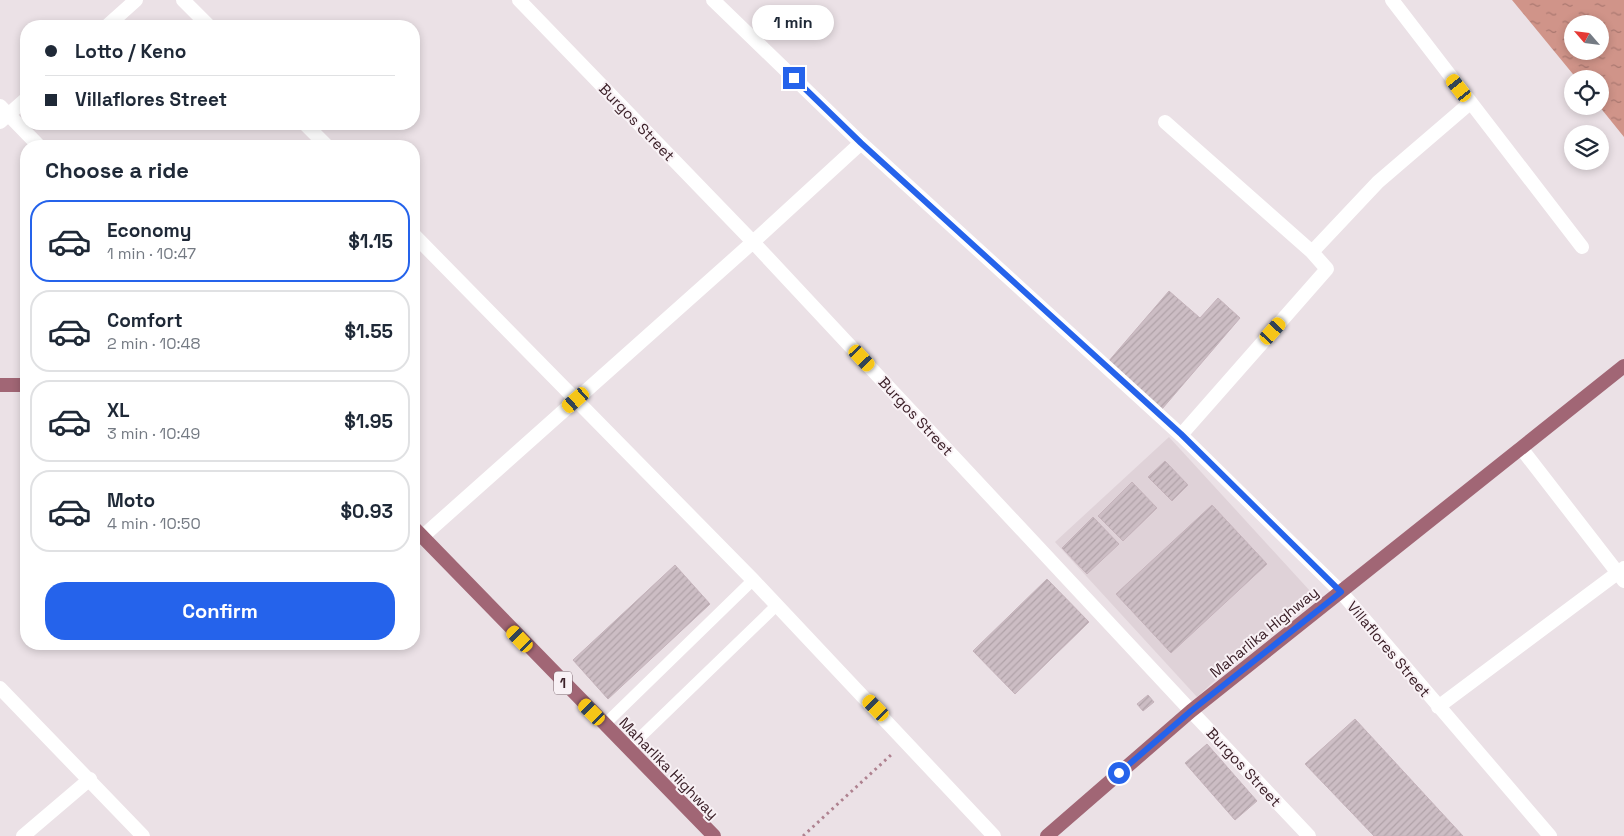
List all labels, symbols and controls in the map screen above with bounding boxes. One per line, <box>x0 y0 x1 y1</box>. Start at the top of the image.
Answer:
callout: 1 min <box>753 5 835 40</box>
text: 1 min <box>773 12 813 33</box>
north arrow <box>1564 15 1609 60</box>
map controls <box>1564 15 1609 170</box>
text: Lotto / Keno <box>75 39 186 64</box>
route end <box>783 67 805 89</box>
button: locate <box>1564 70 1609 115</box>
car <box>1443 72 1474 104</box>
street label: Burgos Street <box>595 79 679 165</box>
text: Villaflores Street <box>75 87 227 112</box>
button: layers <box>1564 125 1609 170</box>
text: Choose a ride <box>45 156 189 184</box>
text: Economy <box>107 218 191 243</box>
icon: car <box>47 219 92 264</box>
text: $1.15 <box>348 229 393 254</box>
text: 1 min · 10:47 <box>107 243 196 264</box>
text: Comfort <box>107 308 183 333</box>
icon: car <box>47 309 92 354</box>
car <box>1257 315 1288 347</box>
text: $1.55 <box>344 319 393 344</box>
text: 2 min · 10:48 <box>107 333 200 354</box>
car <box>846 342 877 374</box>
street label: Burgos Street <box>875 373 957 459</box>
car <box>559 384 592 416</box>
text: XL <box>107 398 130 423</box>
icon: car <box>47 399 92 444</box>
text: $1.95 <box>344 409 393 434</box>
text: 3 min · 10:49 <box>107 423 200 444</box>
text: Moto <box>107 488 155 513</box>
icon: car <box>47 489 92 534</box>
text: $0.93 <box>340 499 393 524</box>
text: 4 min · 10:50 <box>107 513 201 534</box>
button: Confirm <box>45 582 395 640</box>
street label: Maharlika Highway <box>1206 582 1322 682</box>
street label: Villaflores Street <box>1343 597 1435 701</box>
car <box>504 623 535 655</box>
road number: 1 <box>554 671 572 694</box>
car <box>860 692 891 724</box>
car <box>576 696 607 728</box>
street label: Maharlika Highway <box>615 713 723 823</box>
street label: Burgos Street <box>1203 724 1285 810</box>
route start <box>1108 762 1130 784</box>

